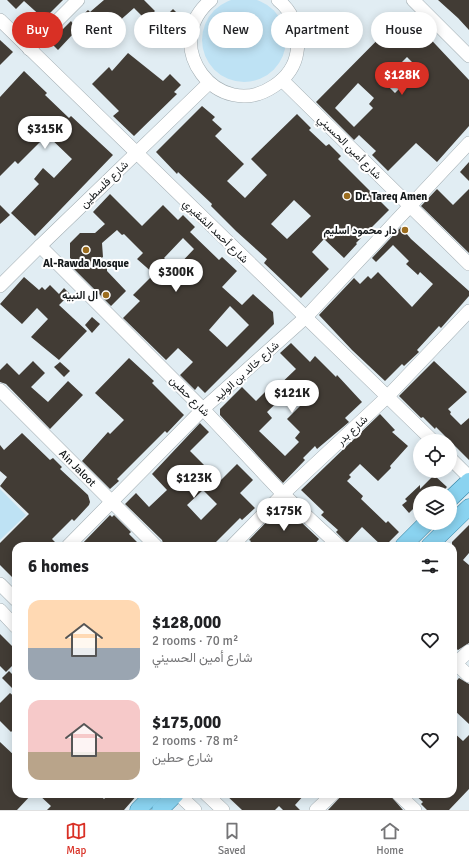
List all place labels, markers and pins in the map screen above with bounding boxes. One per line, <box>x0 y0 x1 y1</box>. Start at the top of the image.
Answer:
pin: $128K <box>374 62 430 96</box>
pin: $315K <box>17 116 73 150</box>
place label: Dr. Tareq Amen <box>355 190 427 203</box>
marker: Dr. Tareq Amen <box>342 191 352 201</box>
place label: دار محمود اسليم <box>323 224 398 238</box>
marker: دار محمود اسليم <box>400 225 410 235</box>
marker: Al-Rawda Mosque <box>81 245 91 255</box>
place label: Al-Rawda Mosque <box>43 257 130 270</box>
pin: $300K <box>148 259 204 293</box>
place label: ال النبيه <box>62 289 98 302</box>
marker: ال النبيه <box>101 290 111 300</box>
pin: $121K <box>264 380 320 414</box>
pin: $123K <box>166 465 222 499</box>
pin: $175K <box>256 498 312 532</box>

